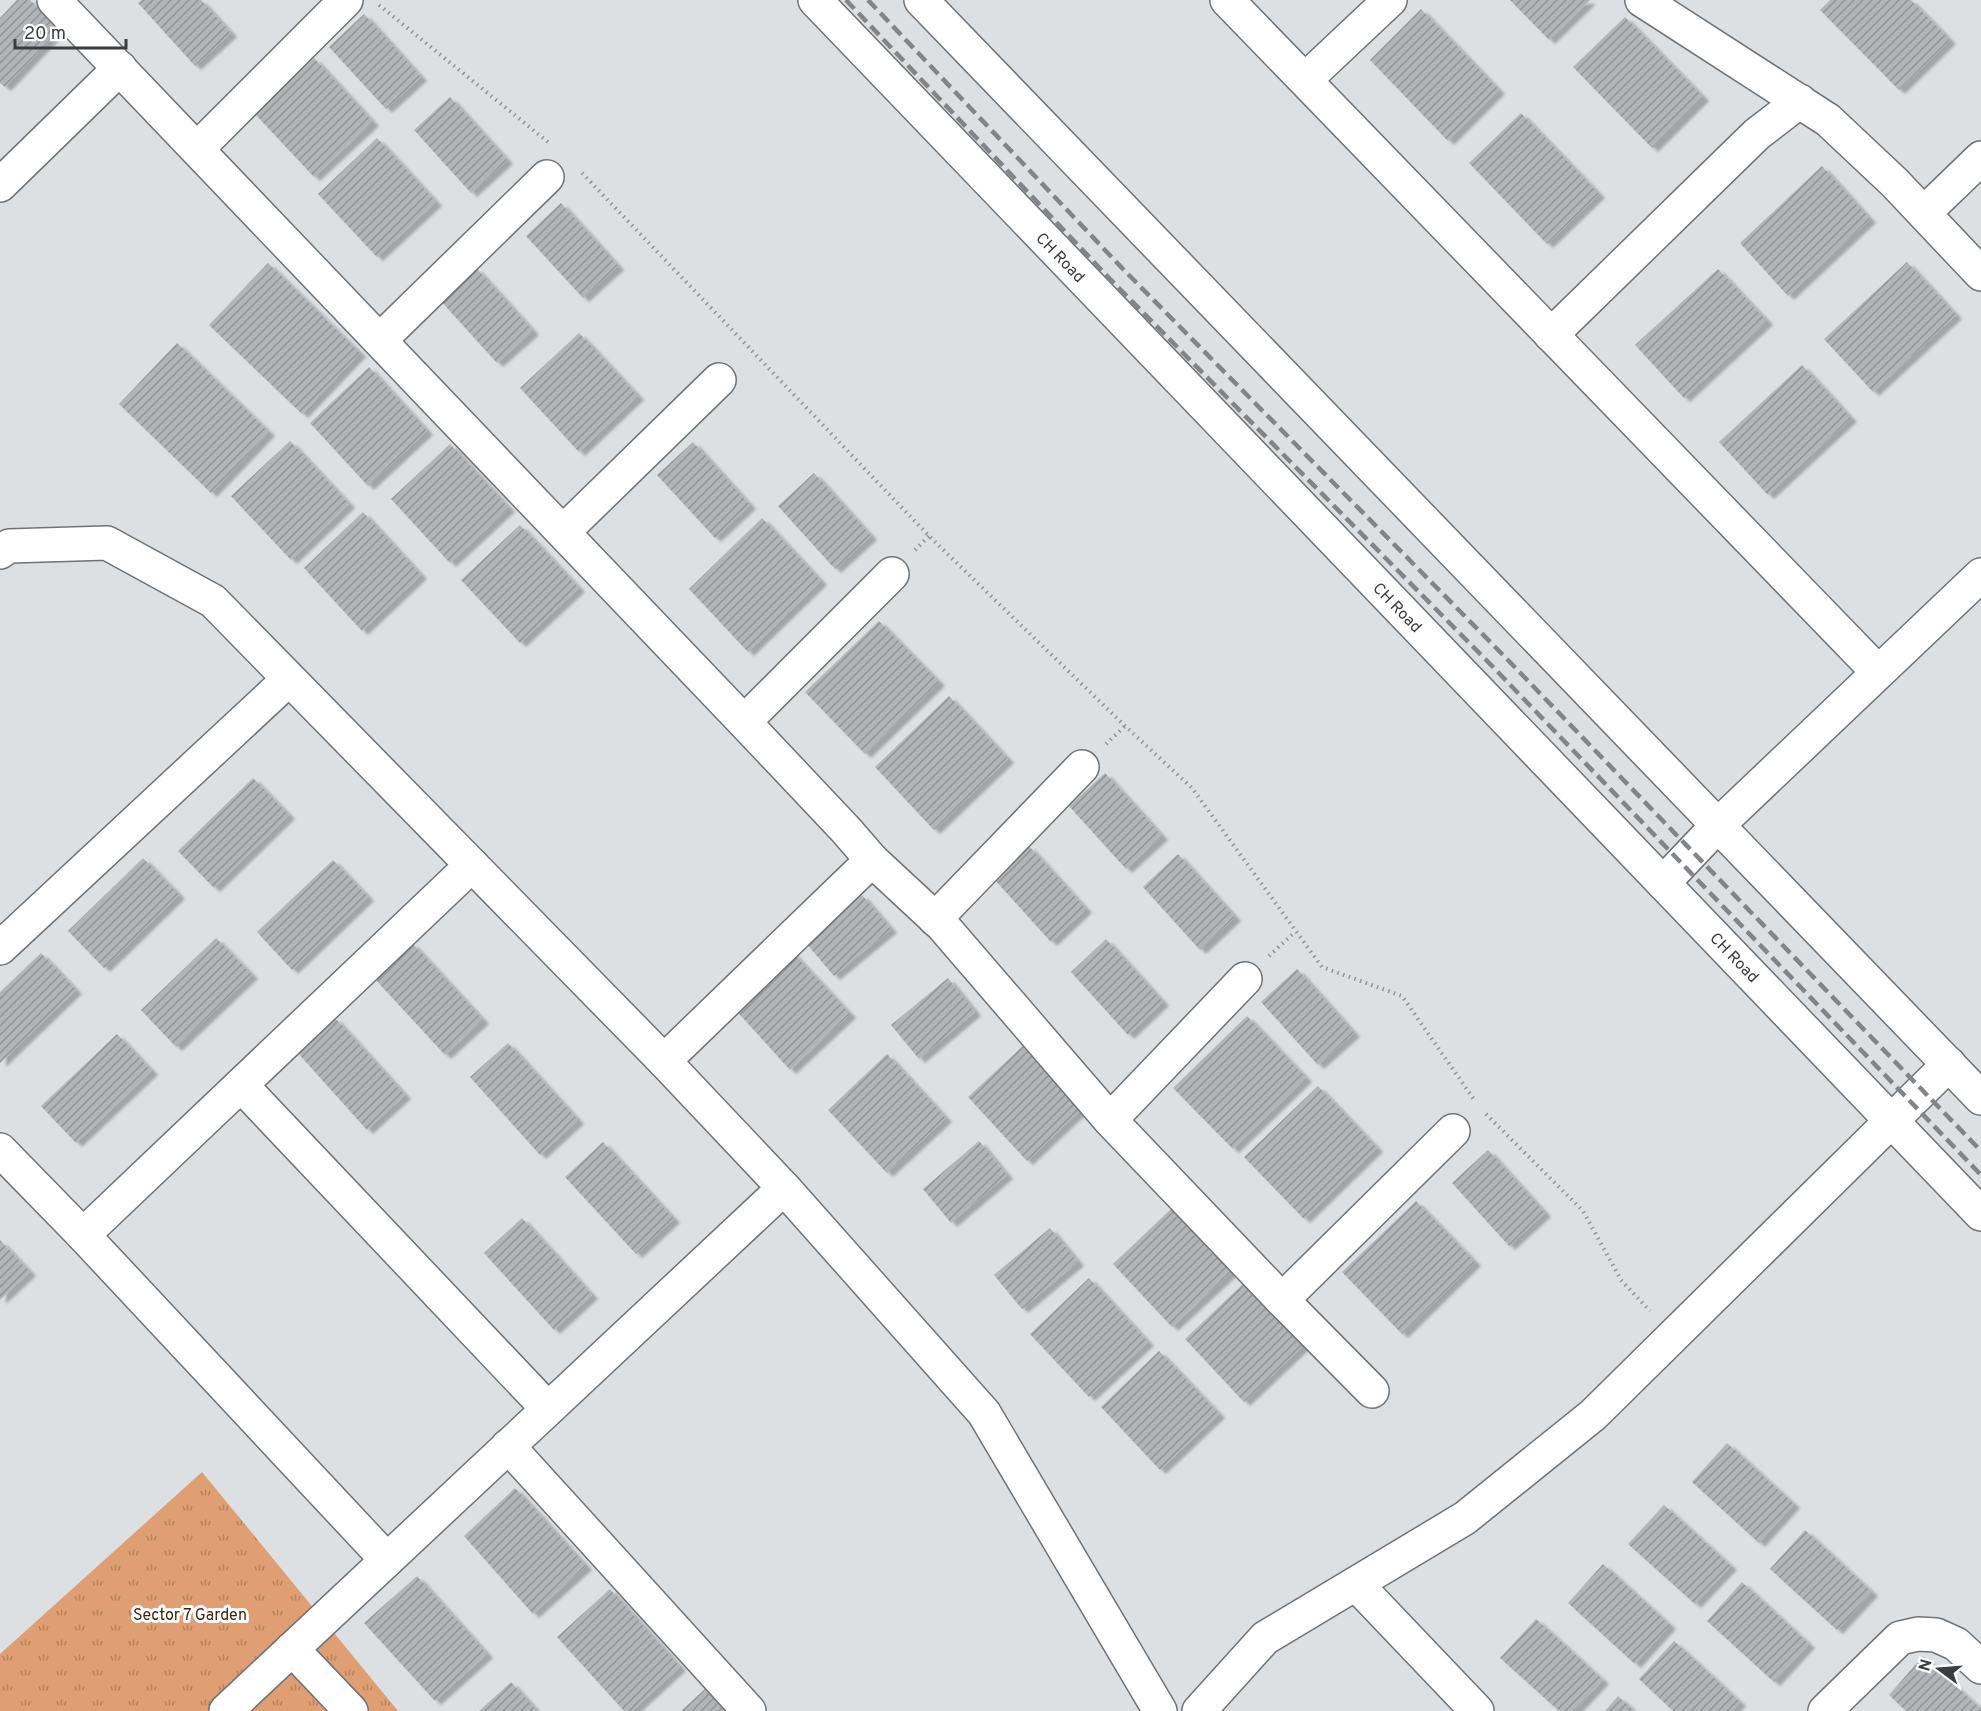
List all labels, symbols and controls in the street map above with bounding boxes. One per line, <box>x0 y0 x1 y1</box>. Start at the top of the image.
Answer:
scale bar <box>15 12 126 50</box>
text: 20 m <box>24 23 66 46</box>
street label: CH Road <box>1031 229 1088 288</box>
street label: CH Road <box>1368 579 1425 638</box>
street label: CH Road <box>1705 929 1762 988</box>
park label: Sector 7 Garden <box>133 1606 247 1626</box>
north arrow <box>1909 1639 1969 1699</box>
text: N <box>1915 1657 1938 1674</box>

